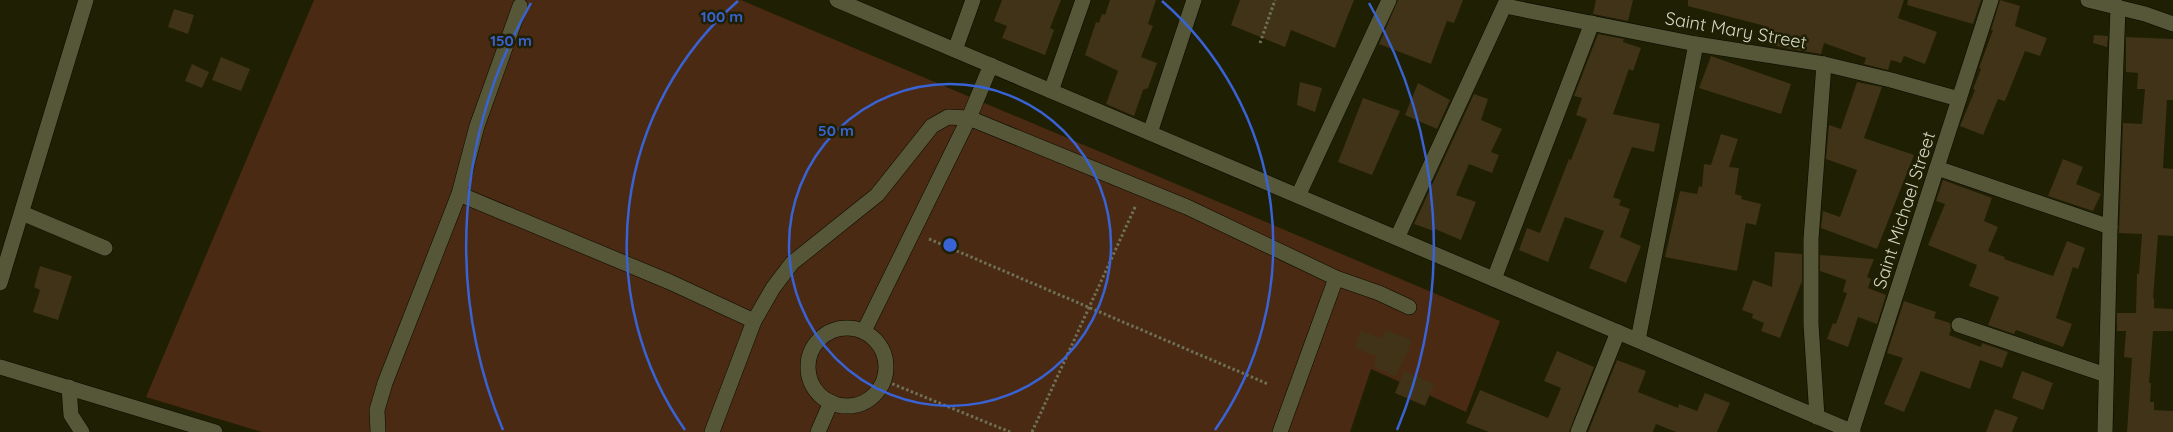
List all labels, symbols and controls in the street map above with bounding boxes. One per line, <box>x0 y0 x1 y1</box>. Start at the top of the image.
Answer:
street label: Saint Mary Street <box>1663 6 1809 54</box>
text: 100 m <box>701 7 743 26</box>
text: 150 m <box>490 31 532 50</box>
text: 50 m <box>818 121 854 140</box>
street label: Saint Michael Street <box>1868 128 1940 292</box>
centre of rings <box>941 236 959 254</box>

